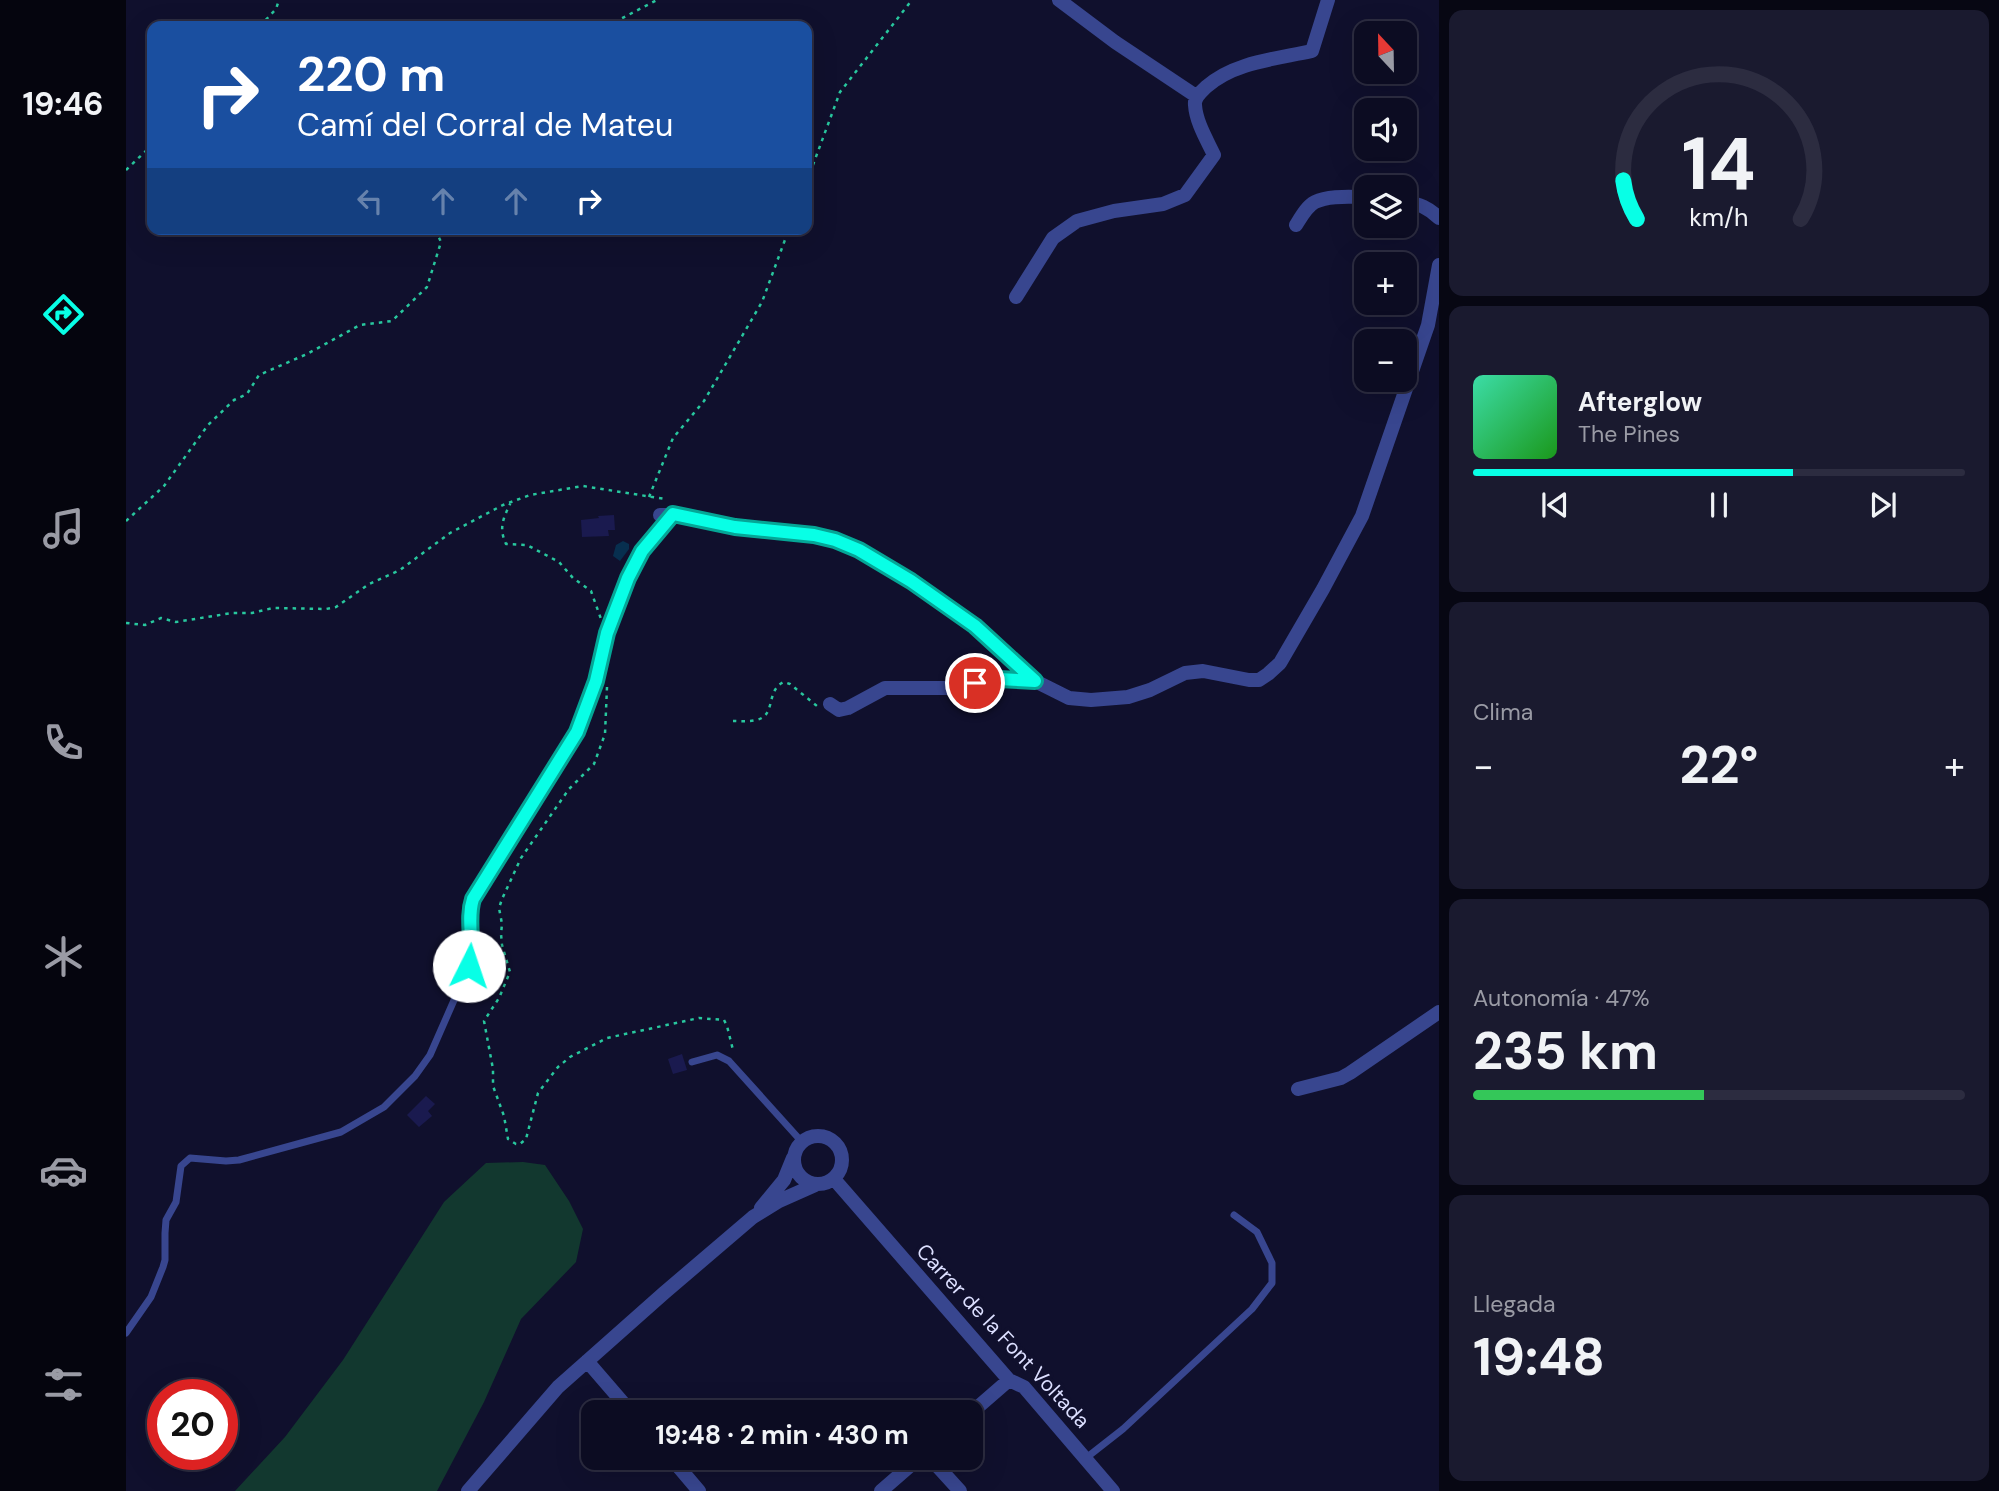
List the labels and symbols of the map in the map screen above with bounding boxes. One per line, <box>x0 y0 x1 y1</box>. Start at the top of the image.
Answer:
north arrow <box>1354 21 1418 84</box>
pin <box>945 653 1005 713</box>
position arrow <box>432 929 506 1003</box>
street label: Carrer de la Font Voltada <box>910 1238 1096 1434</box>
speed limit sign: 20 <box>147 1379 238 1470</box>

